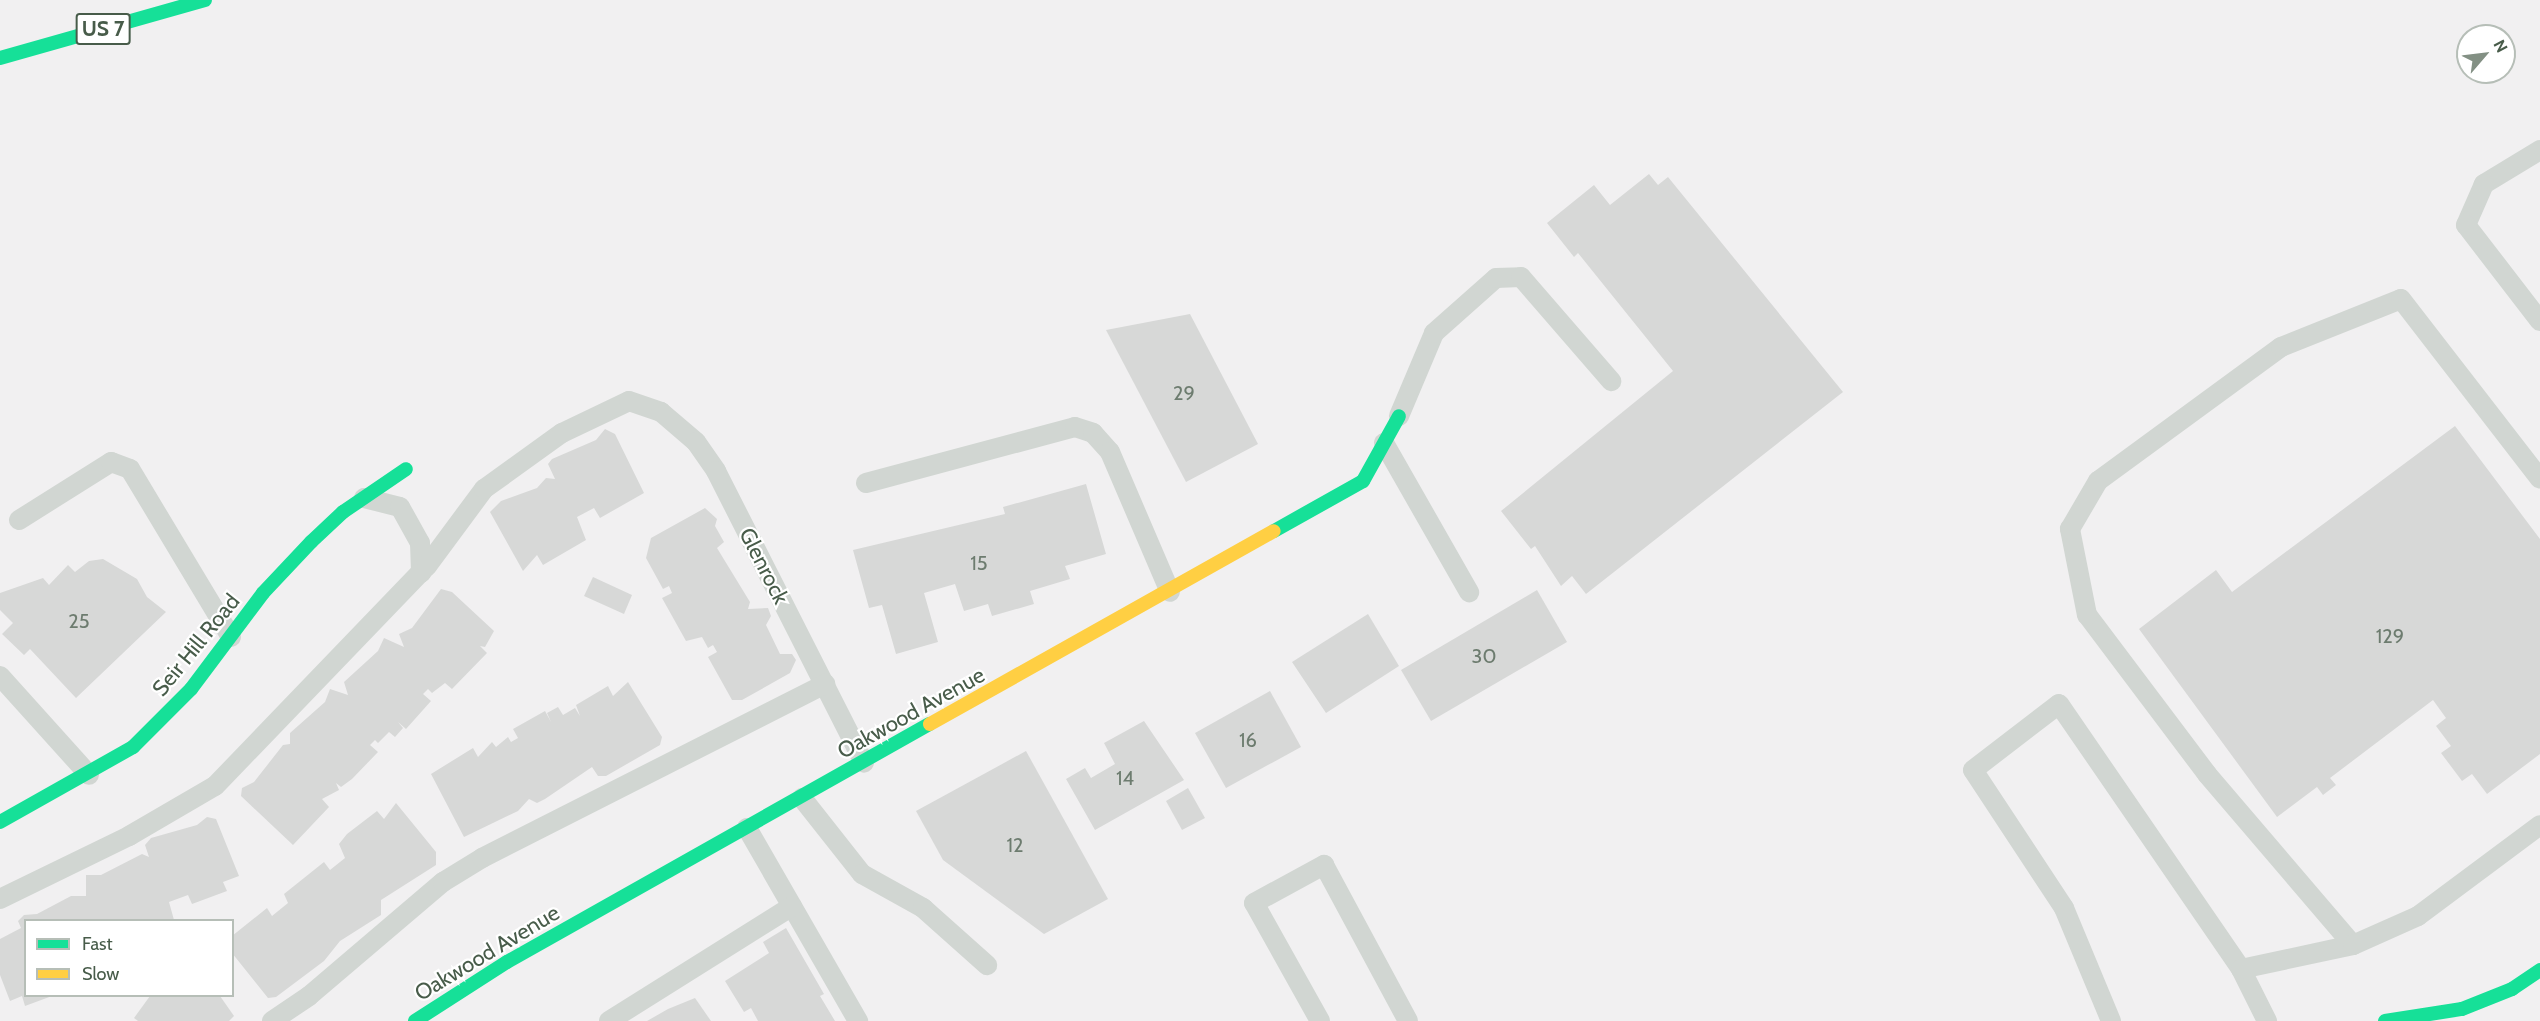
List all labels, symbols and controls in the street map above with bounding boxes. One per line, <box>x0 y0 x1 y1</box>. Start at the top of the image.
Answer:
road number: US 7 <box>74 11 132 47</box>
north arrow <box>2456 24 2516 84</box>
text: N <box>2490 37 2512 56</box>
house number: 29 <box>1173 381 1195 405</box>
street label: Glenrock <box>734 524 794 608</box>
house number: 15 <box>970 551 988 575</box>
street label: Seir Hill Road <box>147 589 245 701</box>
house number: 25 <box>68 609 90 633</box>
house number: 129 <box>2376 624 2404 648</box>
house number: 30 <box>1472 644 1496 668</box>
street label: Oakwood Avenue <box>833 662 989 764</box>
house number: 16 <box>1239 728 1257 752</box>
house number: 14 <box>1116 766 1134 790</box>
house number: 12 <box>1007 833 1023 857</box>
street label: Oakwood Avenue <box>410 899 564 1007</box>
legend <box>24 919 234 997</box>
text: Fast <box>82 933 113 955</box>
text: Slow <box>82 963 119 985</box>

